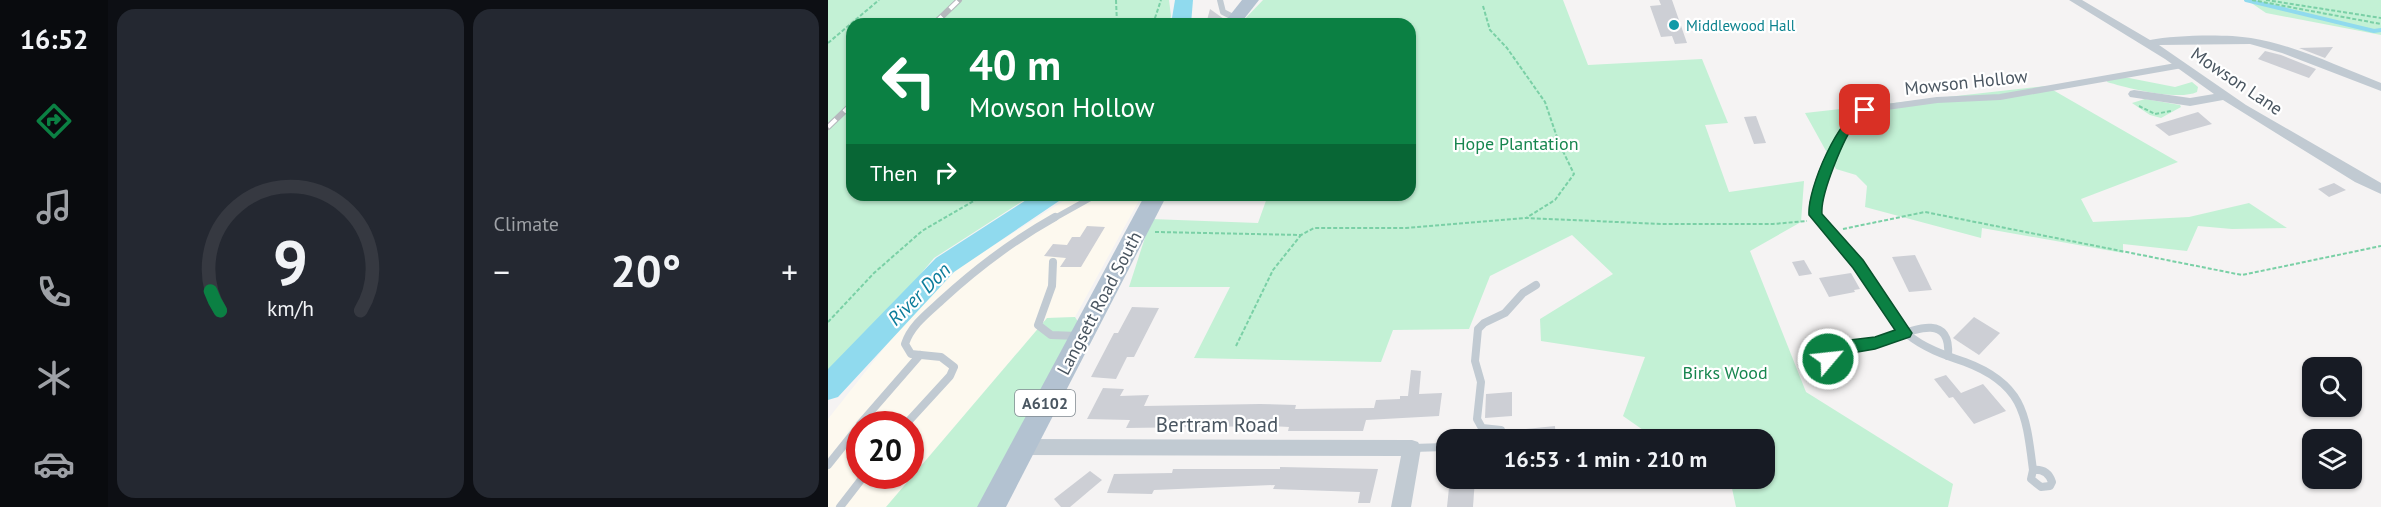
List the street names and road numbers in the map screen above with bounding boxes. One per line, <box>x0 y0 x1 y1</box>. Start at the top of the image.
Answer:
street label: Mowson Lane <box>2187 42 2287 120</box>
street label: Mowson Hollow <box>1903 64 2029 100</box>
street label: Langsett Road South <box>1052 227 1146 379</box>
road number: A6102 <box>1015 390 1075 416</box>
street label: Bertram Road <box>1156 411 1278 438</box>

